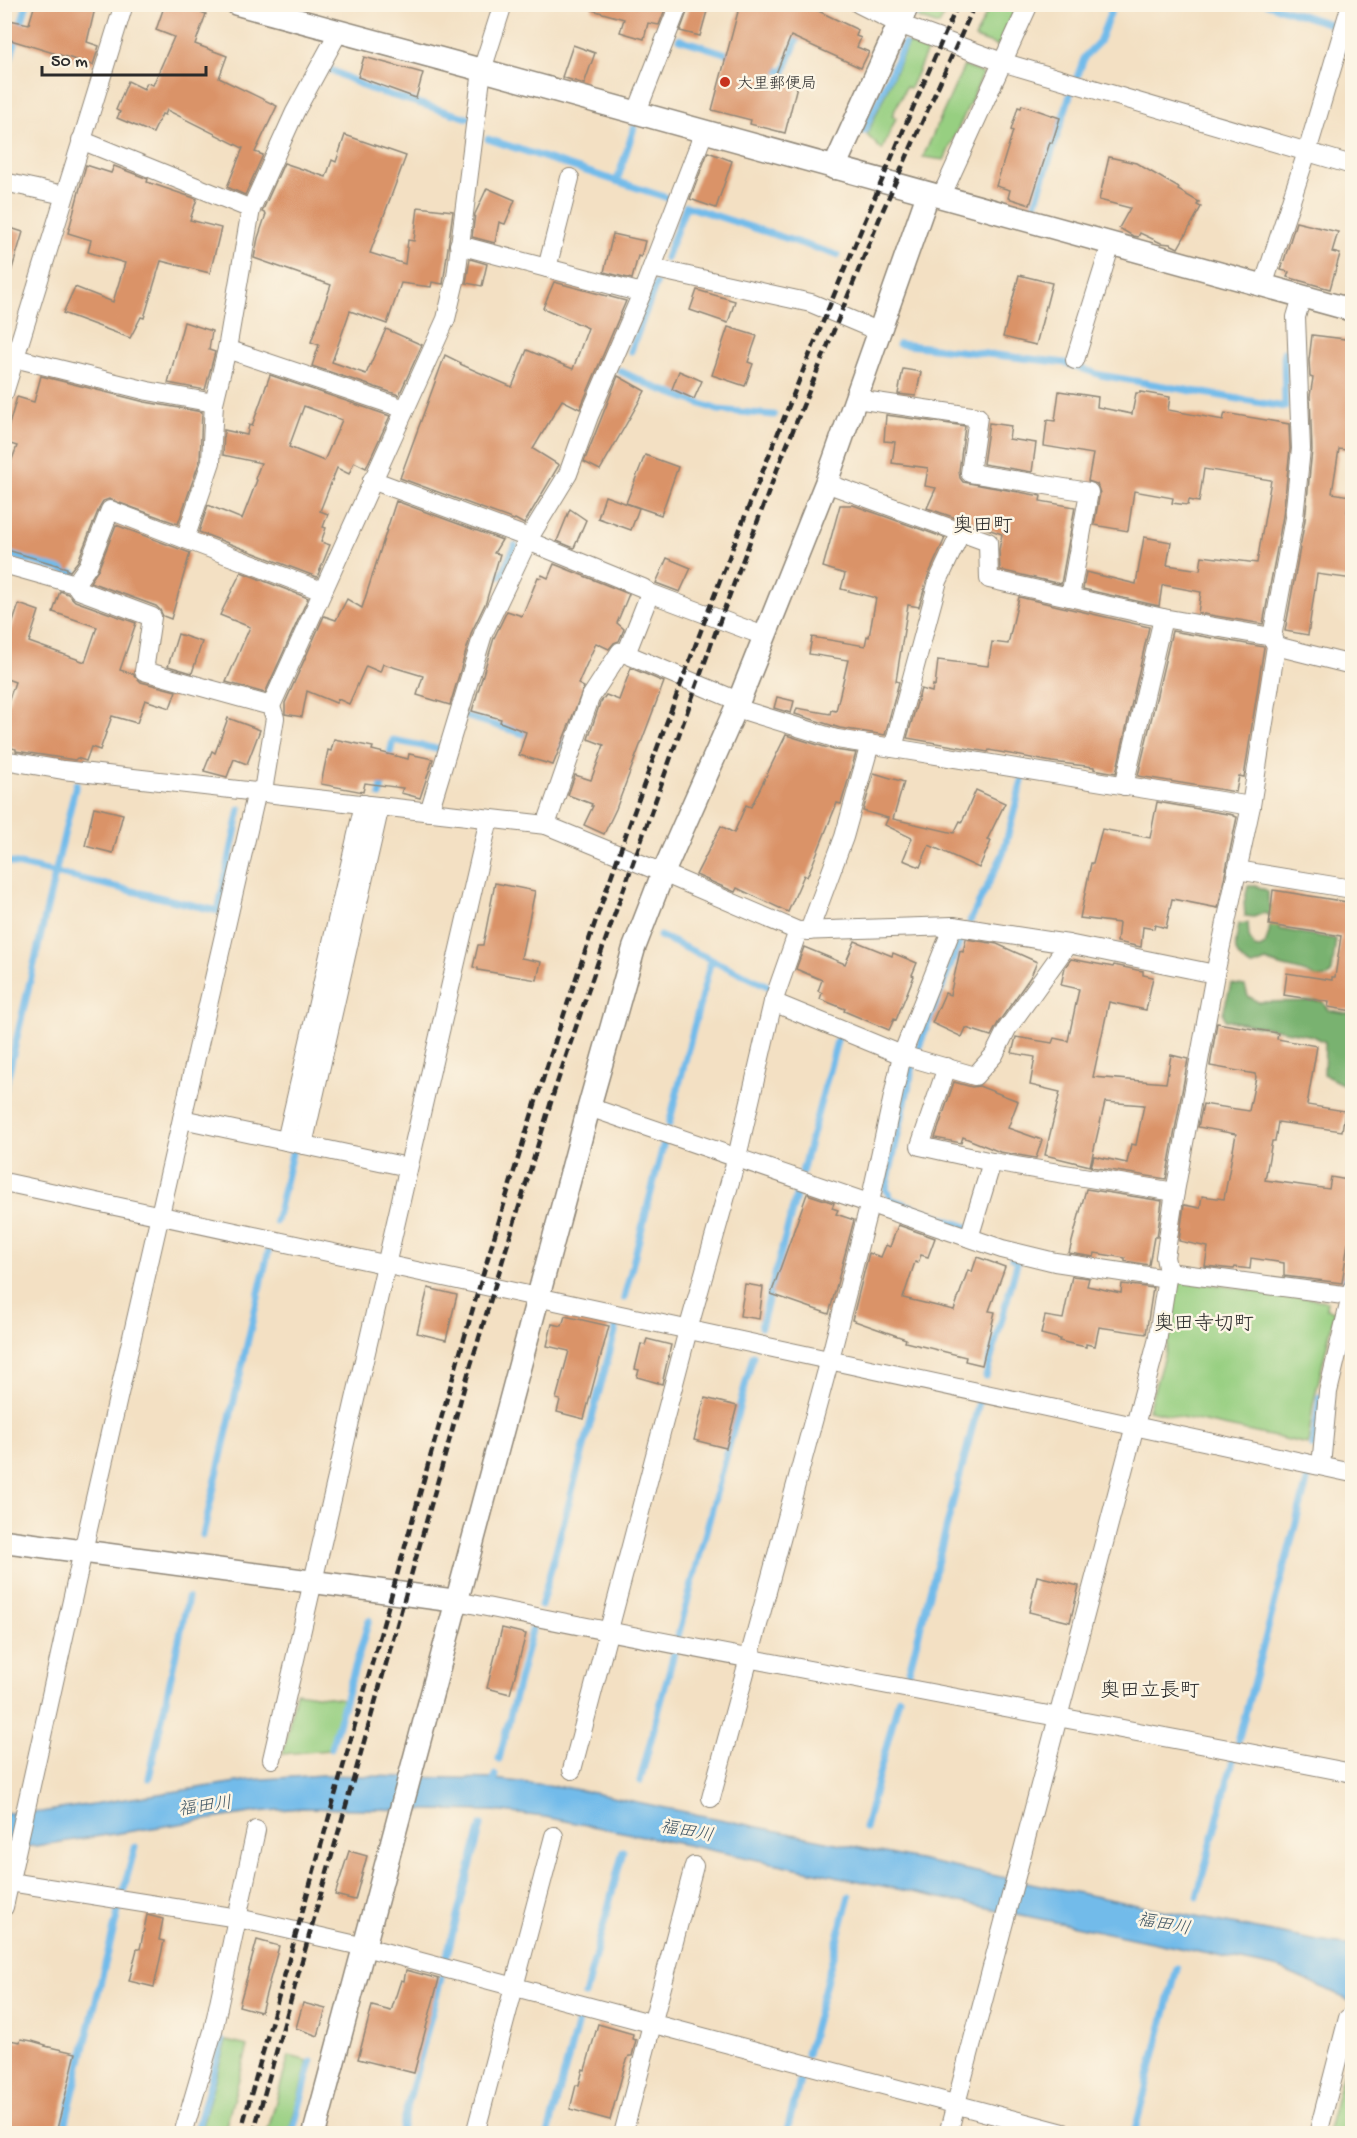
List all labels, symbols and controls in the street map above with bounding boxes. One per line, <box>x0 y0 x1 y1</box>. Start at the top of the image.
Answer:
scale bar <box>42 39 206 77</box>
text: 50 m <box>51 52 88 73</box>
marker: 大里郵便局 <box>718 75 732 89</box>
place label: 大里郵便局 <box>737 75 817 95</box>
district label: 奥田町 <box>953 514 1013 539</box>
district label: 奥田寺切町 <box>1154 1312 1254 1337</box>
district label: 奥田立長町 <box>1100 1679 1200 1704</box>
water label: 福田川 <box>177 1793 234 1822</box>
water label: 福田川 <box>658 1817 715 1848</box>
water label: 福田川 <box>1135 1910 1192 1941</box>

